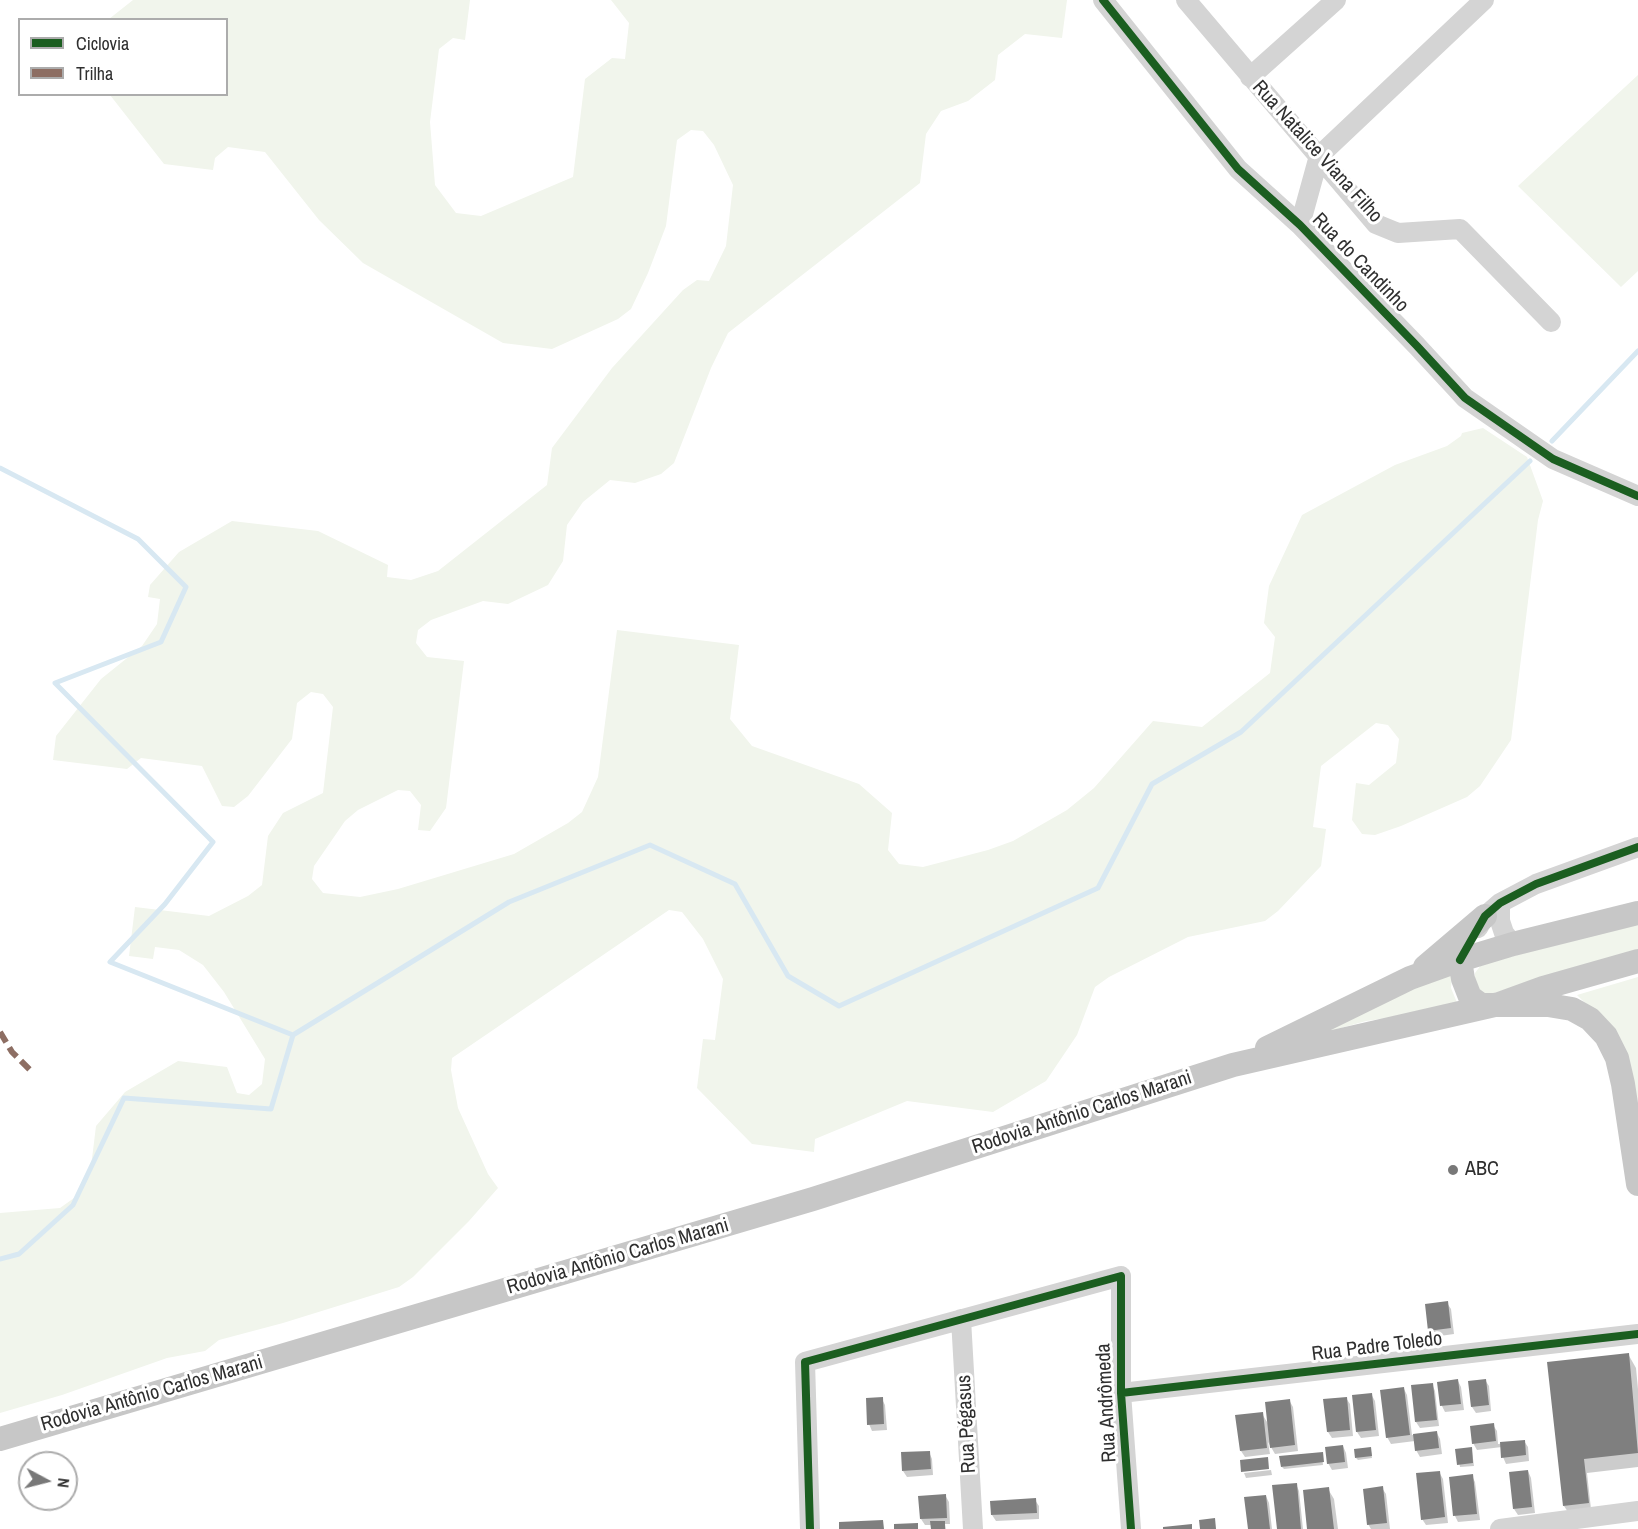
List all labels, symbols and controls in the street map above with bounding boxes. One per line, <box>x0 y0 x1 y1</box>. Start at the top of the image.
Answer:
legend <box>18 18 228 96</box>
text: Ciclovia <box>76 31 129 56</box>
text: Trilha <box>76 61 113 86</box>
street label: Rua Natalice Viana Filho <box>1247 76 1387 228</box>
street label: Rua do Candinho <box>1307 208 1413 318</box>
street label: Rodovia Antônio Carlos Marani <box>969 1066 1195 1160</box>
place label: ABC <box>1465 1158 1499 1182</box>
marker: ABC <box>1446 1163 1460 1177</box>
street label: Rodovia Antônio Carlos Marani <box>504 1214 732 1300</box>
street label: Rua Padre Toledo <box>1310 1327 1444 1367</box>
street label: Rua Andrômeda <box>1092 1343 1122 1463</box>
street label: Rodovia Antônio Carlos Marani <box>38 1351 266 1437</box>
street label: Rua Pégasus <box>952 1374 982 1474</box>
north arrow <box>18 1451 78 1511</box>
text: N <box>52 1477 75 1489</box>

